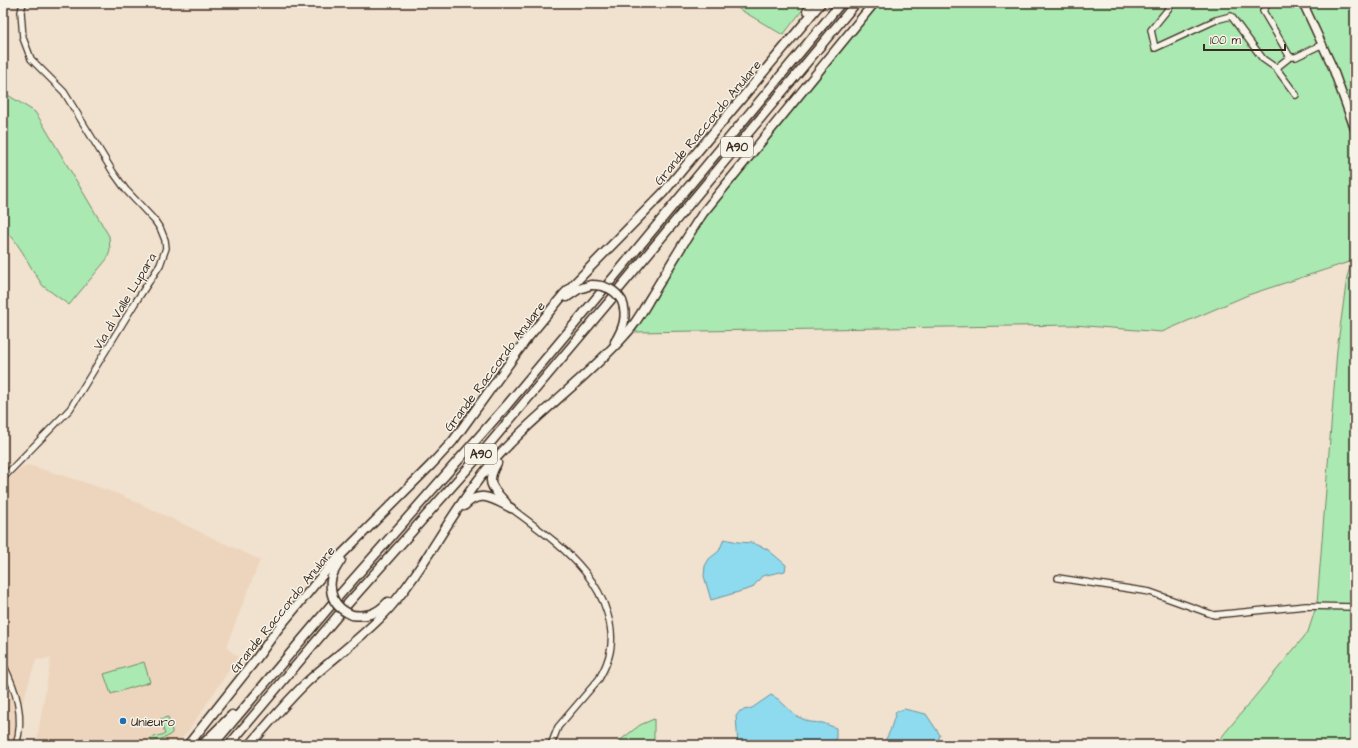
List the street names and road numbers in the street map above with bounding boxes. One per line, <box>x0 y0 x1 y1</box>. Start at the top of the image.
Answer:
street label: Grande Raccordo Anulare <box>650 56 766 189</box>
road number: A90 <box>721 137 753 157</box>
street label: Via di Valle Lupara <box>89 249 161 353</box>
street label: Grande Raccordo Anulare <box>440 298 550 435</box>
road number: A90 <box>465 444 497 464</box>
street label: Grande Raccordo Anulare <box>226 542 340 677</box>

